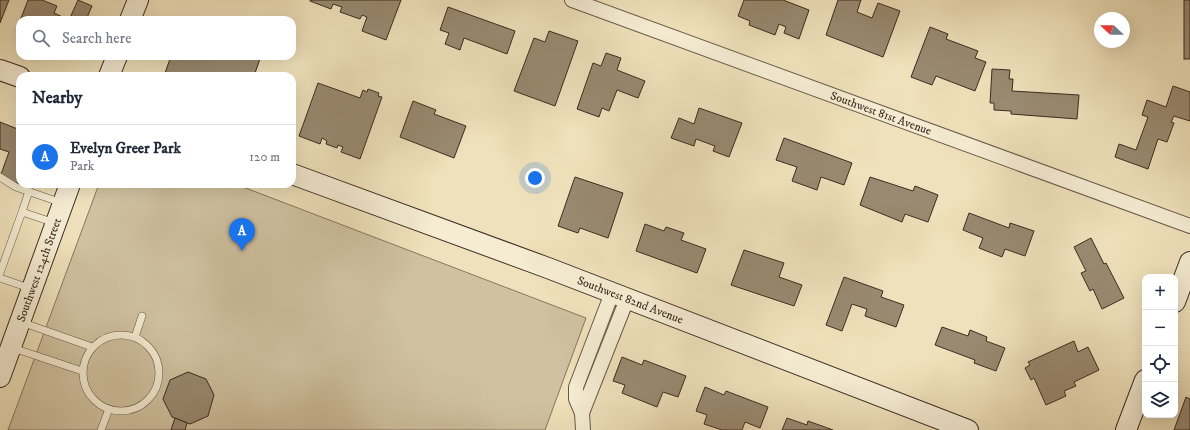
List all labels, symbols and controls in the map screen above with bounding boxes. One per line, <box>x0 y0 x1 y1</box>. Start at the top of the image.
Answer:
north arrow <box>1094 12 1130 48</box>
search box <box>16 16 296 60</box>
icon: search <box>30 27 52 49</box>
text: Search here <box>62 29 131 48</box>
text: Nearby <box>32 87 82 109</box>
street label: Southwest 81st Avenue <box>828 88 933 139</box>
text: Evelyn Greer Park <box>70 139 181 158</box>
text: A <box>41 149 49 165</box>
text: 120 m <box>249 149 280 165</box>
text: Park <box>70 158 94 174</box>
your location <box>525 168 545 188</box>
street label: Southwest 124th Street <box>14 216 65 324</box>
pin: A <box>229 218 255 251</box>
street label: Southwest 82nd Avenue <box>575 273 685 327</box>
map controls <box>1142 274 1178 418</box>
button: + <box>1142 274 1178 310</box>
button: − <box>1142 310 1178 346</box>
button: locate <box>1142 346 1178 382</box>
button: layers <box>1142 382 1178 418</box>

